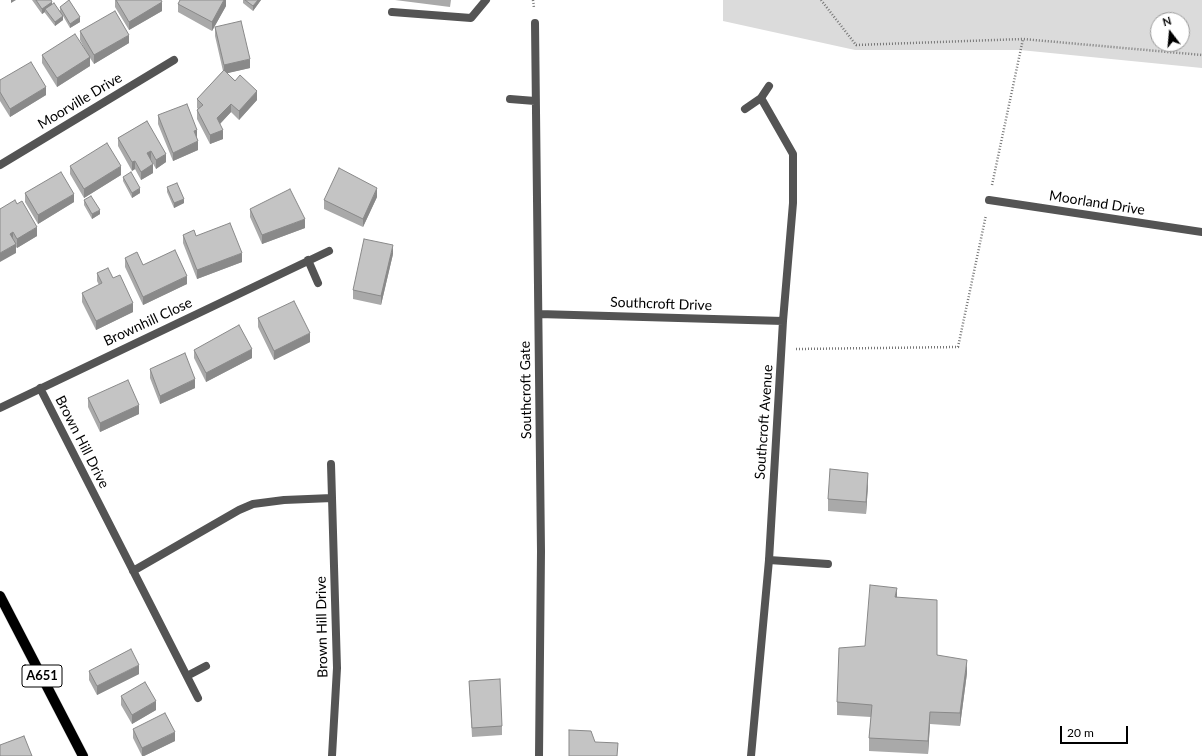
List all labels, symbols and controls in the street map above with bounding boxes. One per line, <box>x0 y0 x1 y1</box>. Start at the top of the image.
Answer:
north arrow <box>1150 12 1190 52</box>
text: N <box>1161 14 1173 28</box>
street label: Moorville Drive <box>35 69 125 133</box>
street label: Moorland Drive <box>1048 187 1146 219</box>
street label: Brownhill Close <box>101 294 195 350</box>
street label: Southcroft Drive <box>610 294 712 314</box>
street label: Southcroft Gate <box>517 341 535 439</box>
street label: Southcroft Avenue <box>752 364 776 480</box>
street label: Brown Hill Drive <box>51 393 113 491</box>
street label: Brown Hill Drive <box>313 576 331 678</box>
road number: A651 <box>22 665 62 687</box>
scale bar <box>1062 718 1130 744</box>
text: 20 m <box>1067 725 1094 740</box>

